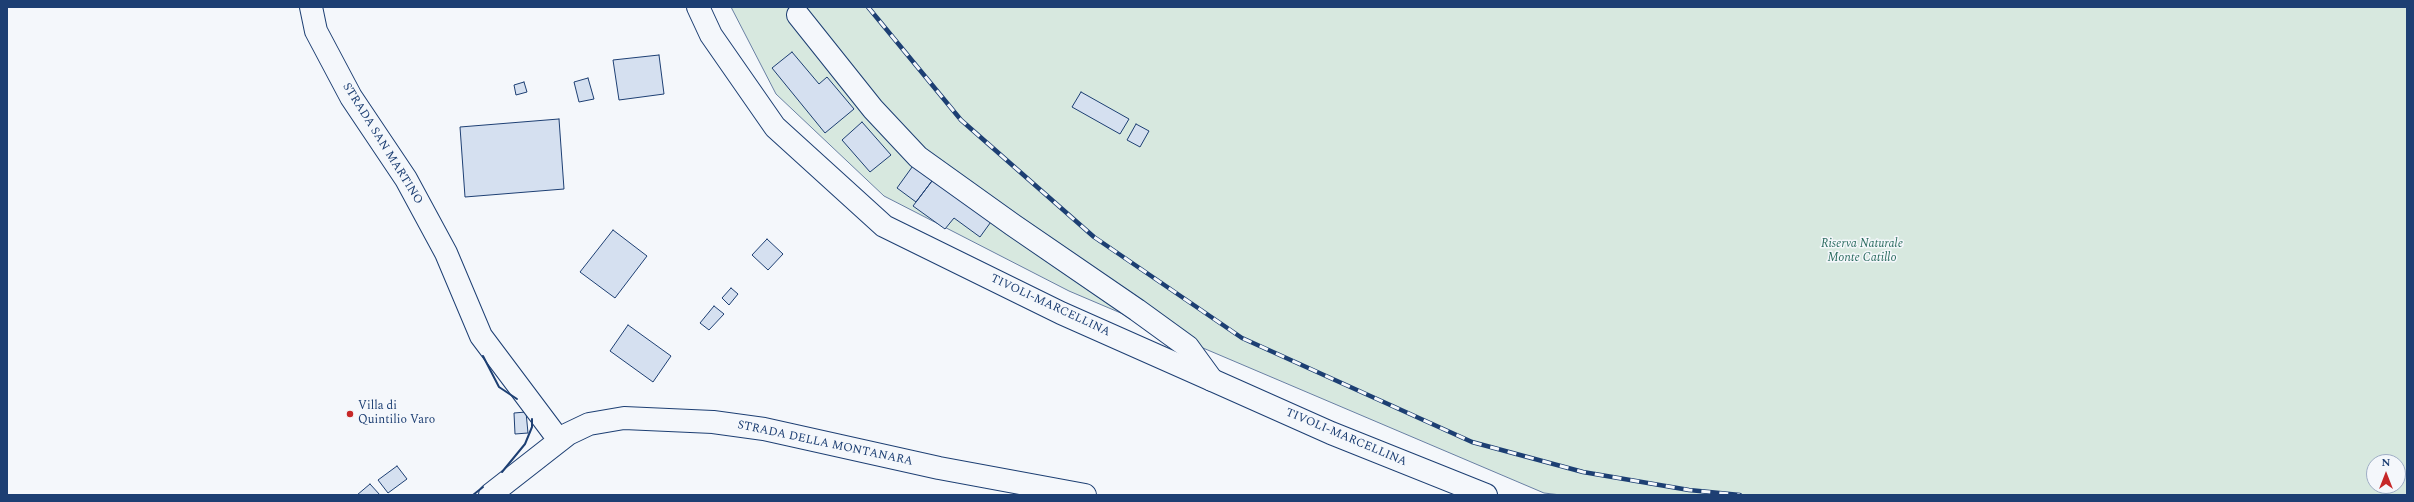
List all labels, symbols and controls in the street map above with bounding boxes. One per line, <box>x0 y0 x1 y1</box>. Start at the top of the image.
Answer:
street label: STRADA SAN MARTINO <box>339 81 425 207</box>
park label: Riserva Naturale Monte Catillo <box>1821 238 1903 266</box>
street label: TIVOLI-MARCELLINA <box>988 272 1112 340</box>
place label: Villa di Quintilio Varo <box>358 400 435 428</box>
street label: TIVOLI-MARCELLINA <box>1283 406 1409 470</box>
marker: Villa di Quintilio Varo <box>345 409 355 419</box>
street label: STRADA DELLA MONTANARA <box>736 418 914 470</box>
north arrow <box>2366 454 2406 494</box>
text: N <box>2382 454 2390 471</box>

